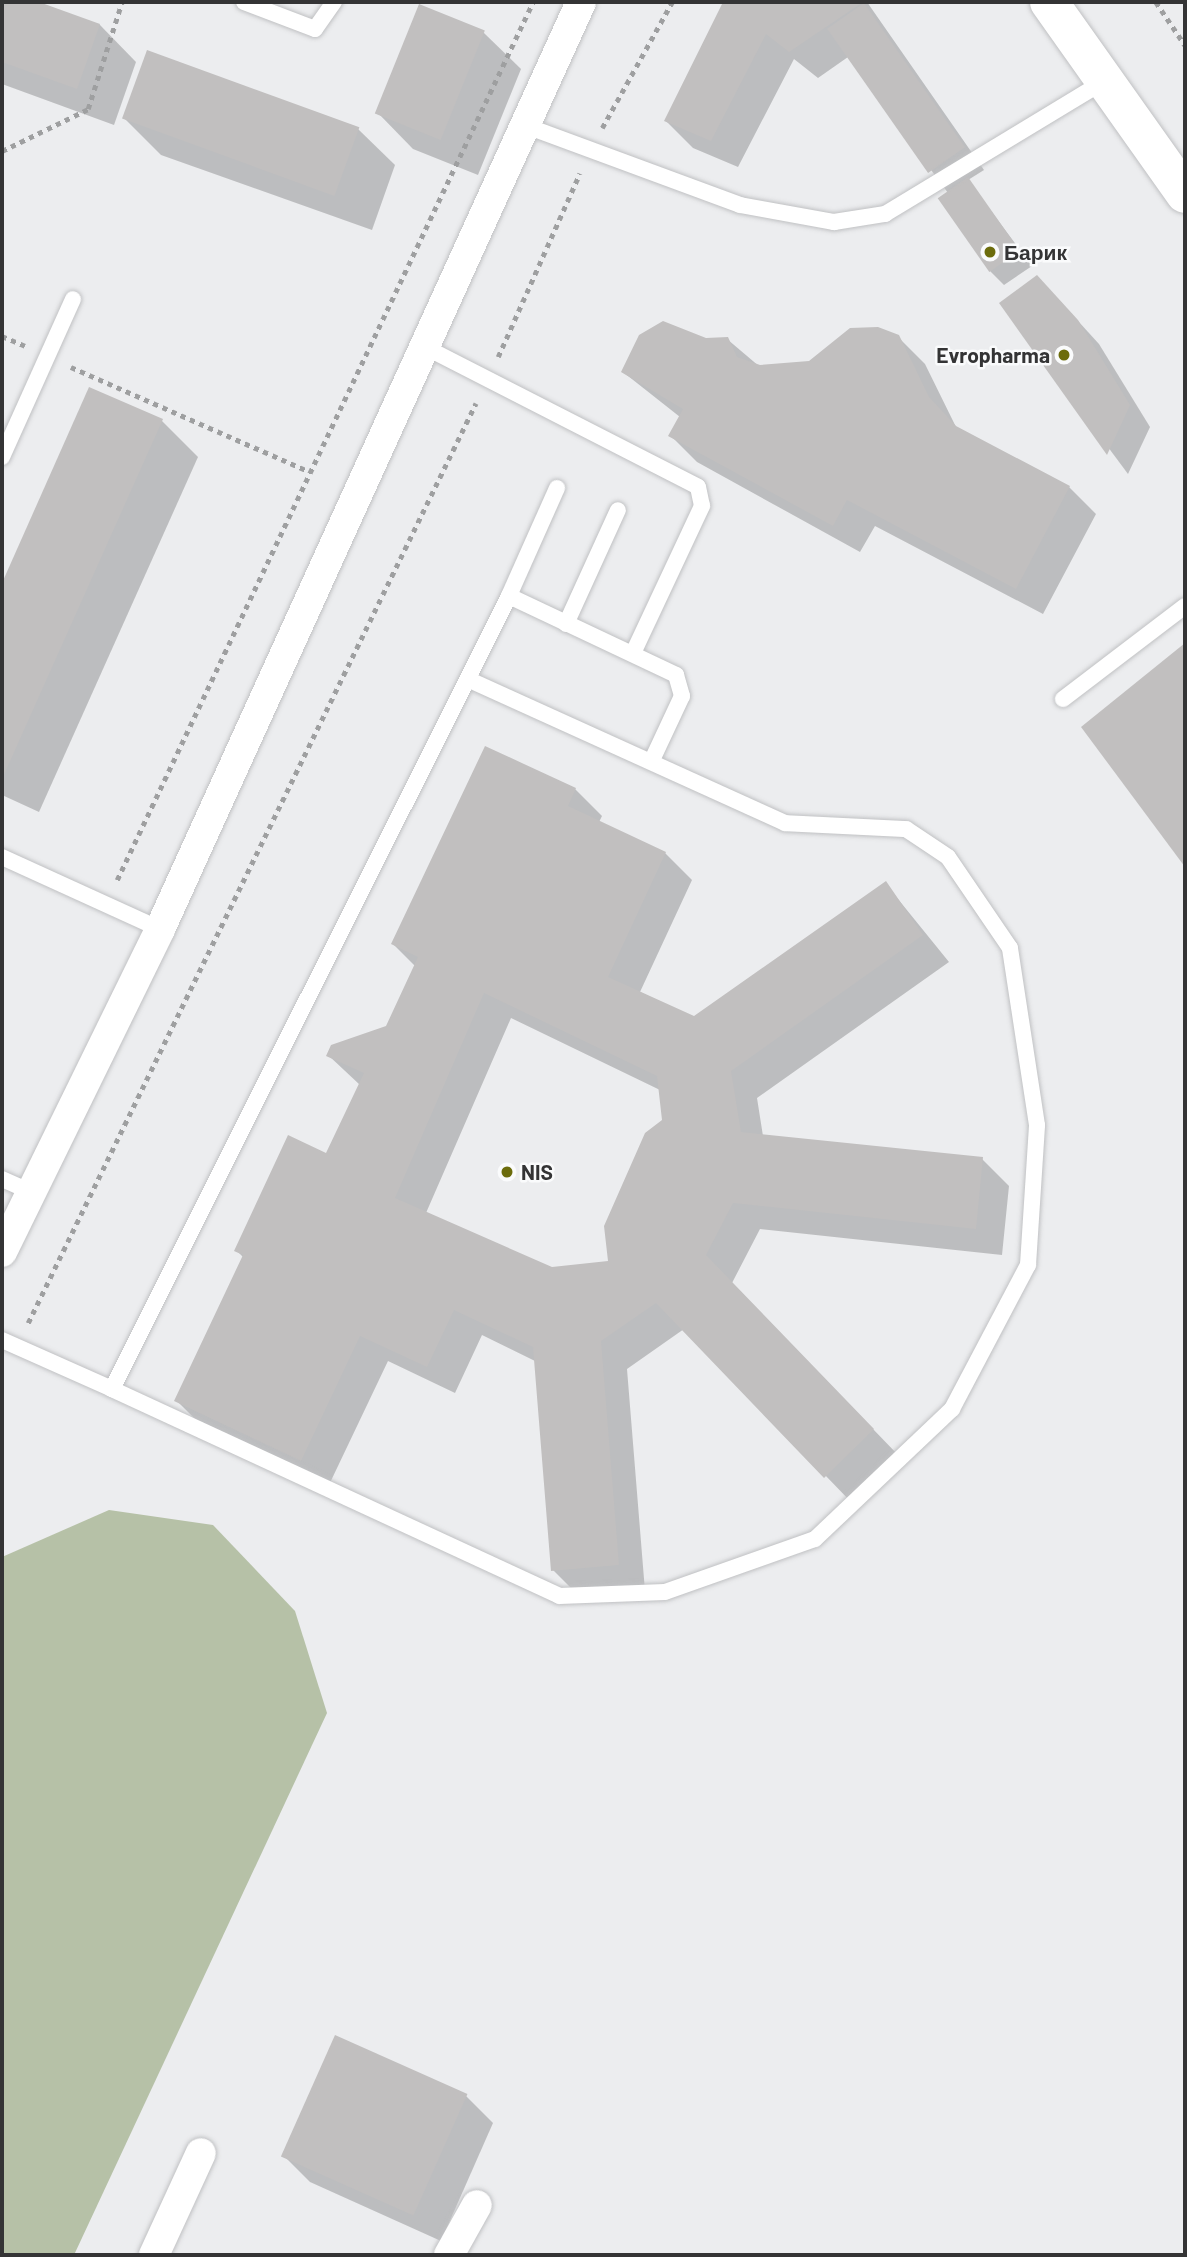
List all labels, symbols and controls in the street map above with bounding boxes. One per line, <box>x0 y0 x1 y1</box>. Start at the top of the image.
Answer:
place label: Барик <box>1004 239 1067 265</box>
marker: Барик <box>982 244 998 260</box>
place label: Evropharma <box>936 342 1050 368</box>
marker: Evropharma <box>1056 347 1072 363</box>
place label: NIS <box>521 1159 553 1185</box>
marker: NIS <box>499 1164 515 1180</box>

